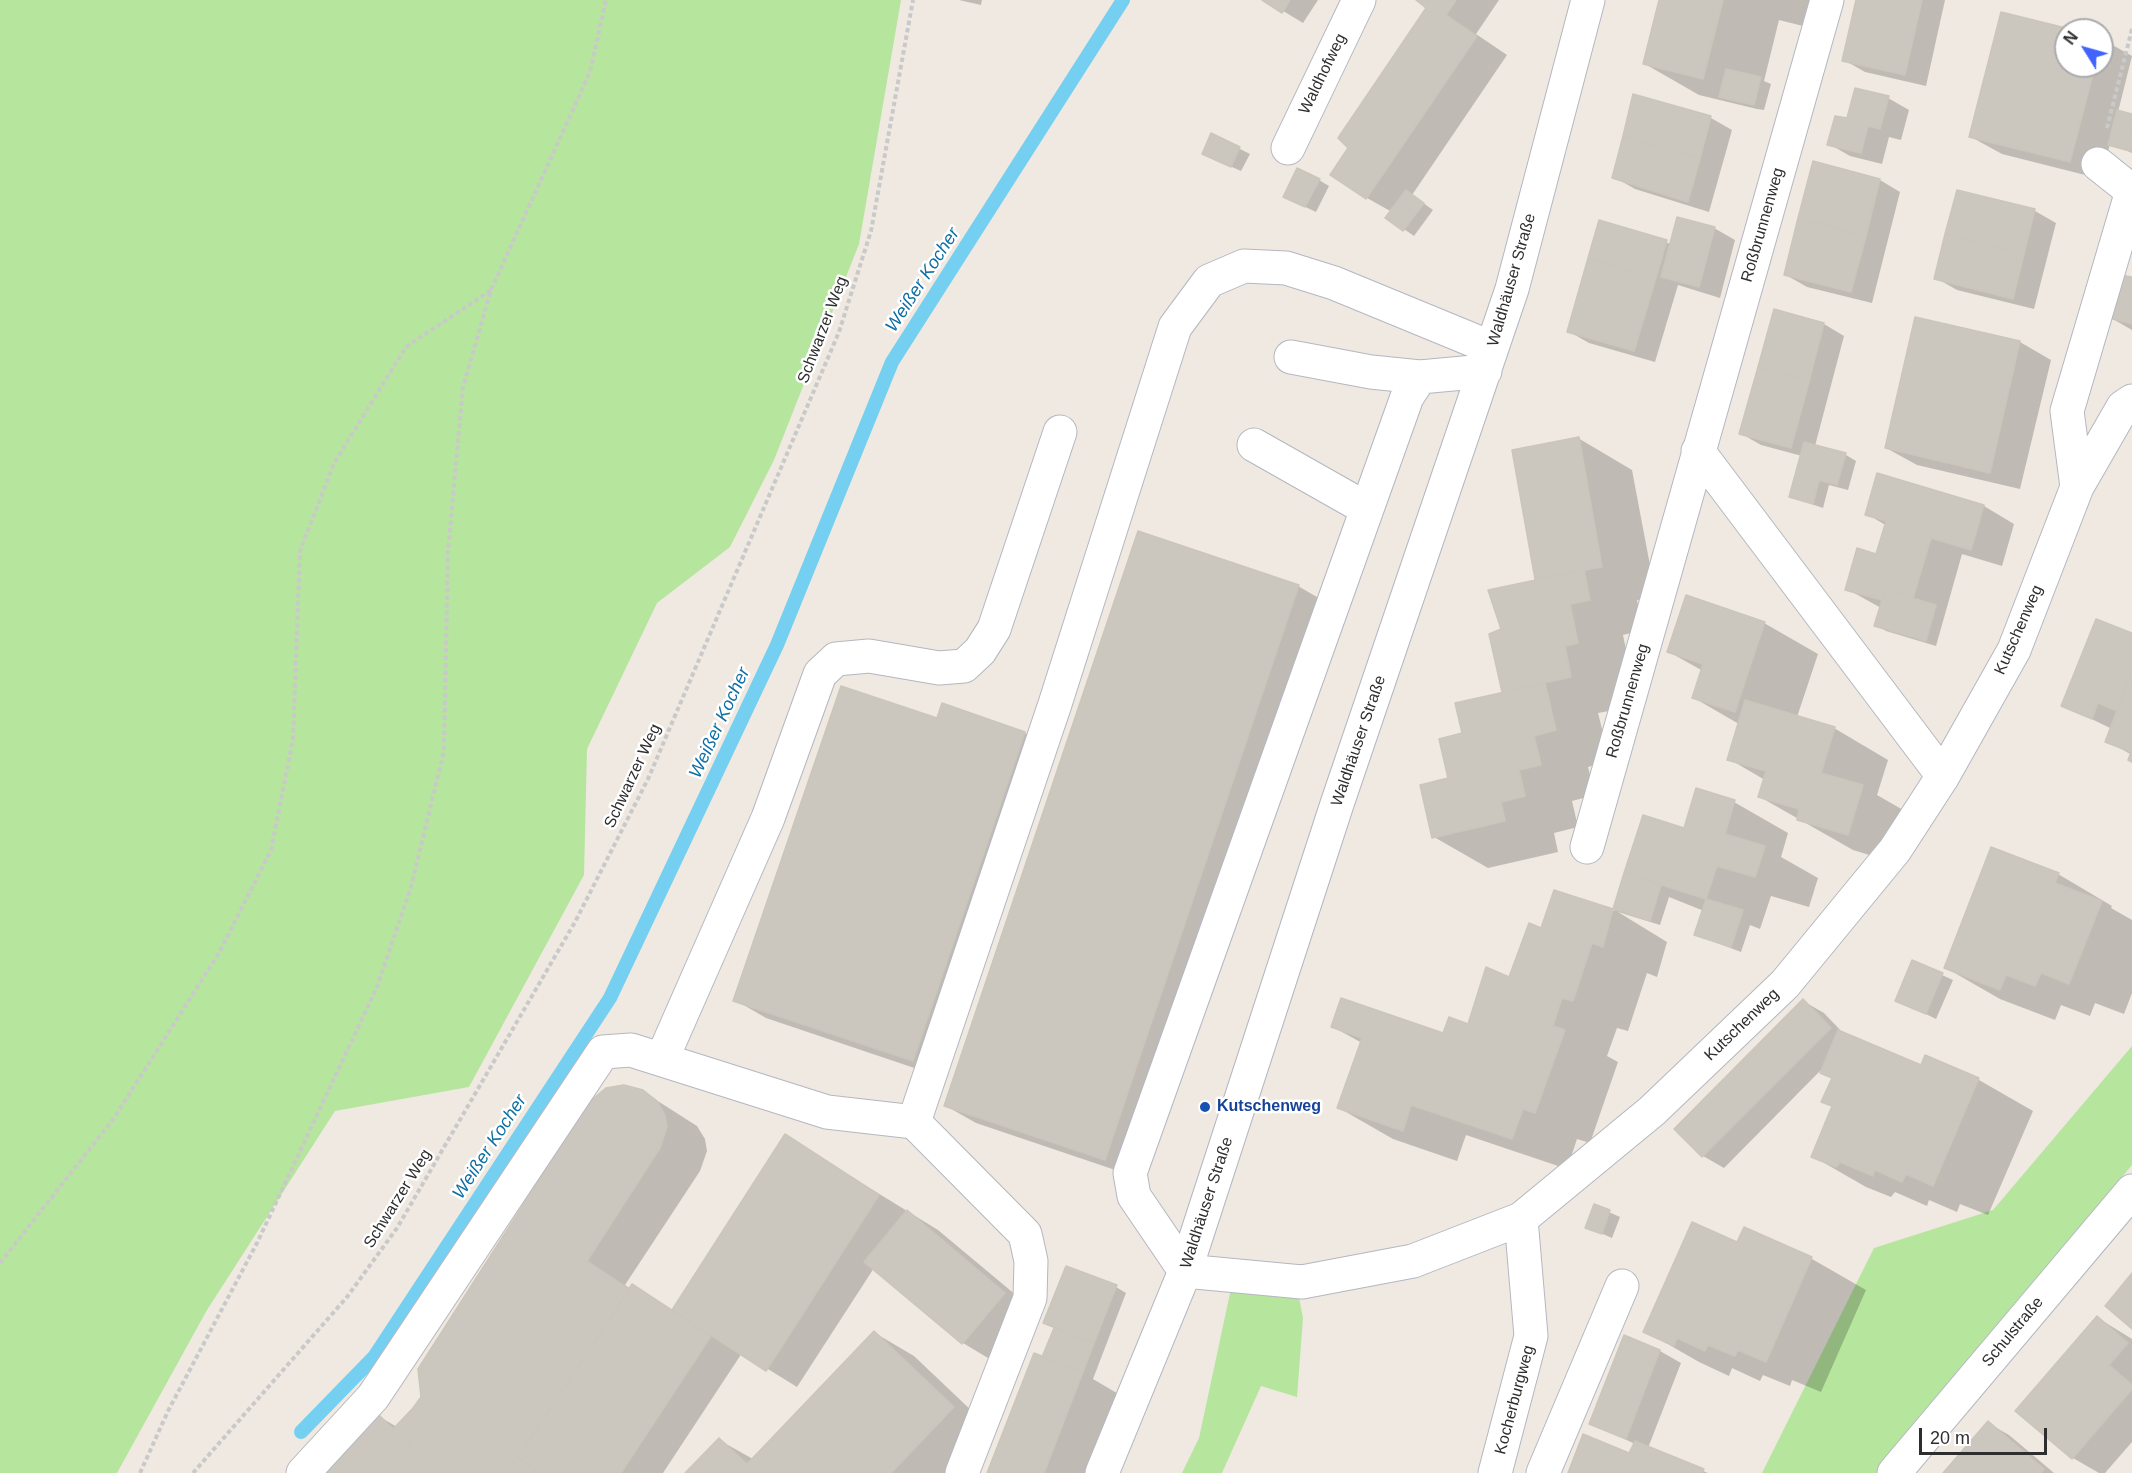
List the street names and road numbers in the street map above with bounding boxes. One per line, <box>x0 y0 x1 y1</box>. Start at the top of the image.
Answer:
street label: Waldhofweg <box>1295 30 1351 118</box>
street label: Roßbrunnenweg <box>1737 165 1789 285</box>
street label: Waldhäuser Straße <box>1484 211 1540 349</box>
street label: Schwarzer Weg <box>794 274 852 386</box>
street label: Kutschenweg <box>1991 582 2047 678</box>
street label: Roßbrunnenweg <box>1602 641 1654 761</box>
street label: Waldhäuser Straße <box>1328 673 1390 809</box>
street label: Schwarzer Weg <box>600 721 666 831</box>
street label: Kutschenweg <box>1701 985 1783 1065</box>
street label: Waldhäuser Straße <box>1177 1135 1237 1271</box>
street label: Schwarzer Weg <box>360 1146 436 1252</box>
street label: Schulstraße <box>1978 1293 2048 1371</box>
street label: Kocherburgweg <box>1491 1343 1539 1457</box>

